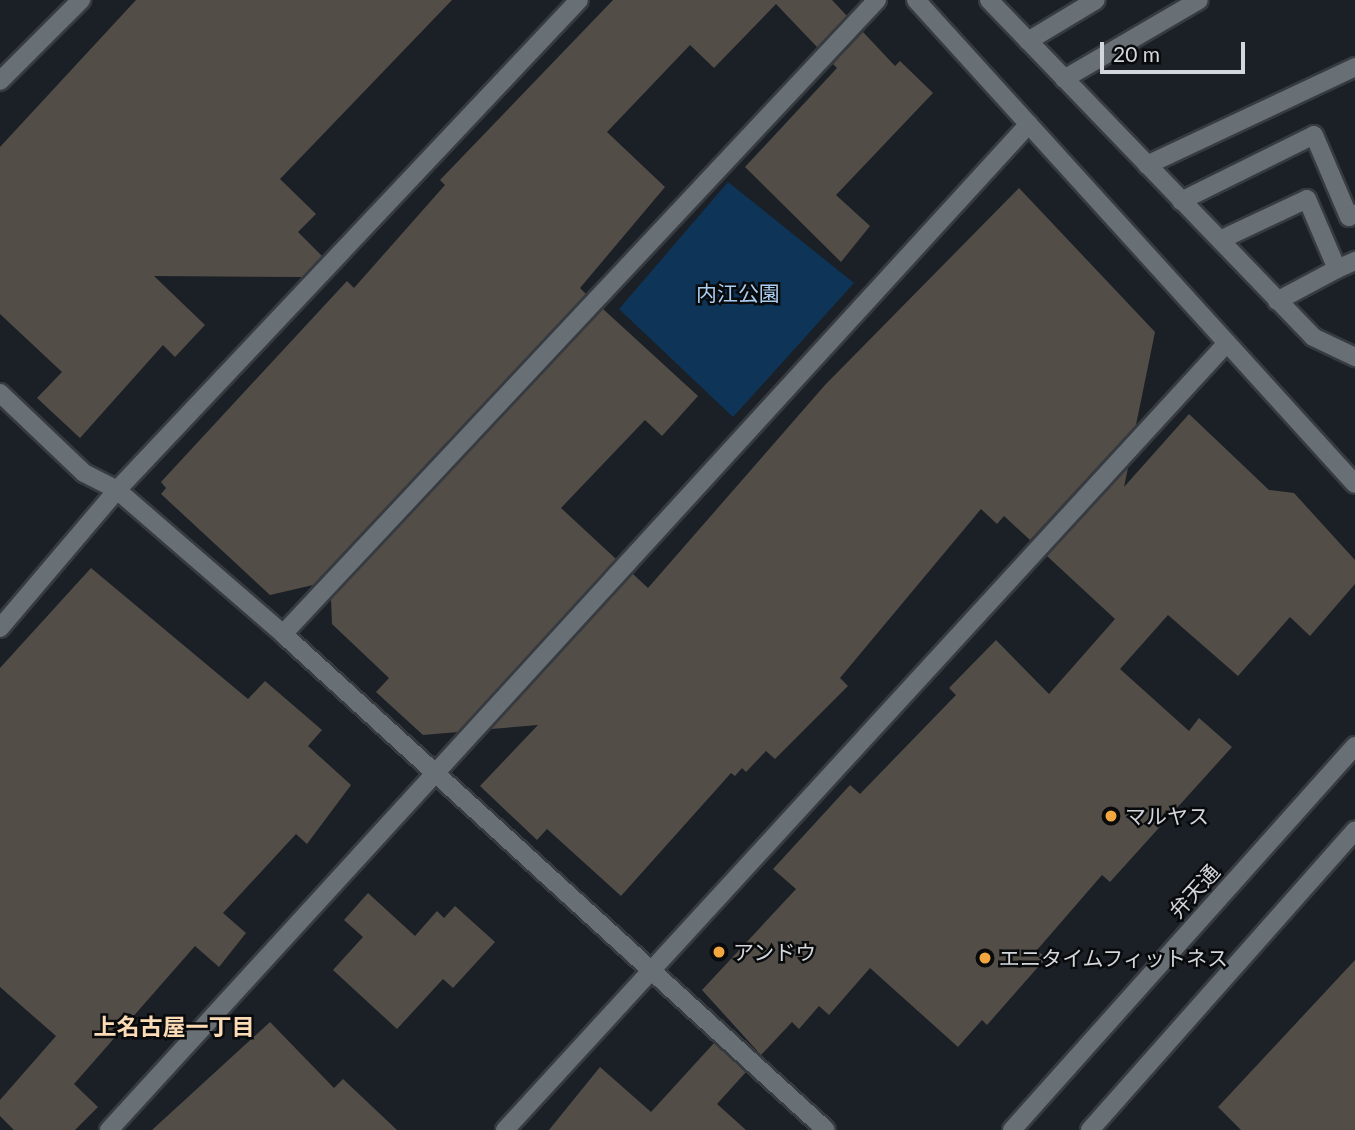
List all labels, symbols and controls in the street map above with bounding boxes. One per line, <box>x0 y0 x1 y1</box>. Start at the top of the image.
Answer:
scale bar <box>1103 28 1248 72</box>
text: 20 m <box>1113 41 1160 66</box>
park label: 内江公園 <box>696 280 780 306</box>
place label: マルヤス <box>1125 803 1209 829</box>
marker: マルヤス <box>1103 808 1119 824</box>
street label: 弁天通 <box>1164 859 1224 923</box>
place label: アンドウ <box>733 939 817 965</box>
marker: アンドウ <box>711 944 727 960</box>
place label: エニタイムフィットネス <box>999 945 1230 971</box>
marker: エニタイムフィットネス <box>977 950 993 966</box>
district label: 上名古屋一丁目 <box>94 1012 254 1040</box>

